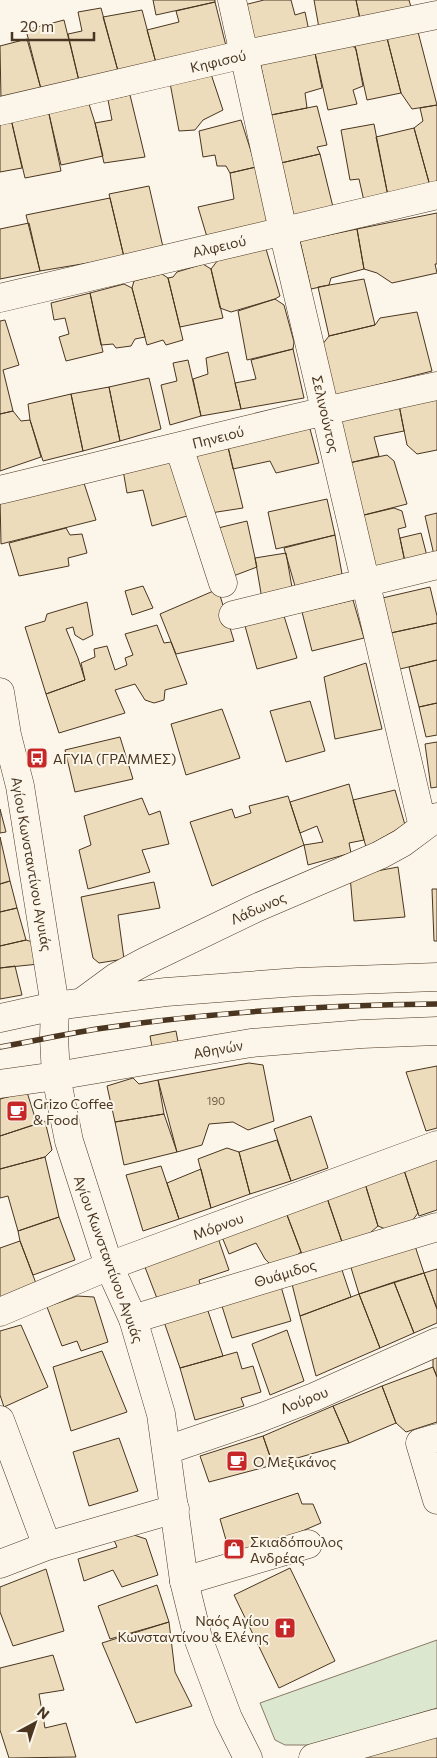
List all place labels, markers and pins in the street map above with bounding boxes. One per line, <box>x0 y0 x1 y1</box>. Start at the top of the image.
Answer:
bus stop icon: ΑΓΥΙΑ (ΓΡΑΜΜΕΣ) <box>25 746 49 770</box>
place label: ΑΓΥΙΑ (ΓΡΑΜΜΕΣ) <box>53 750 176 767</box>
place label: Grizo Coffee & Food <box>33 1095 113 1128</box>
cafe icon: Grizo Coffee & Food <box>5 1099 29 1123</box>
cafe icon: Ο Μεξικάνος <box>225 1449 249 1473</box>
place label: Ο Μεξικάνος <box>253 1453 337 1470</box>
place label: Σκιαδόπουλος Ανδρέας <box>250 1533 343 1566</box>
shop icon: Σκιαδόπουλος Ανδρέας <box>222 1537 246 1561</box>
place label: Ναός Αγίου Κωνσταντίνου & Ελένης <box>118 1612 269 1645</box>
church icon: Ναός Αγίου Κωνσταντίνου & Ελένης <box>273 1616 297 1640</box>

